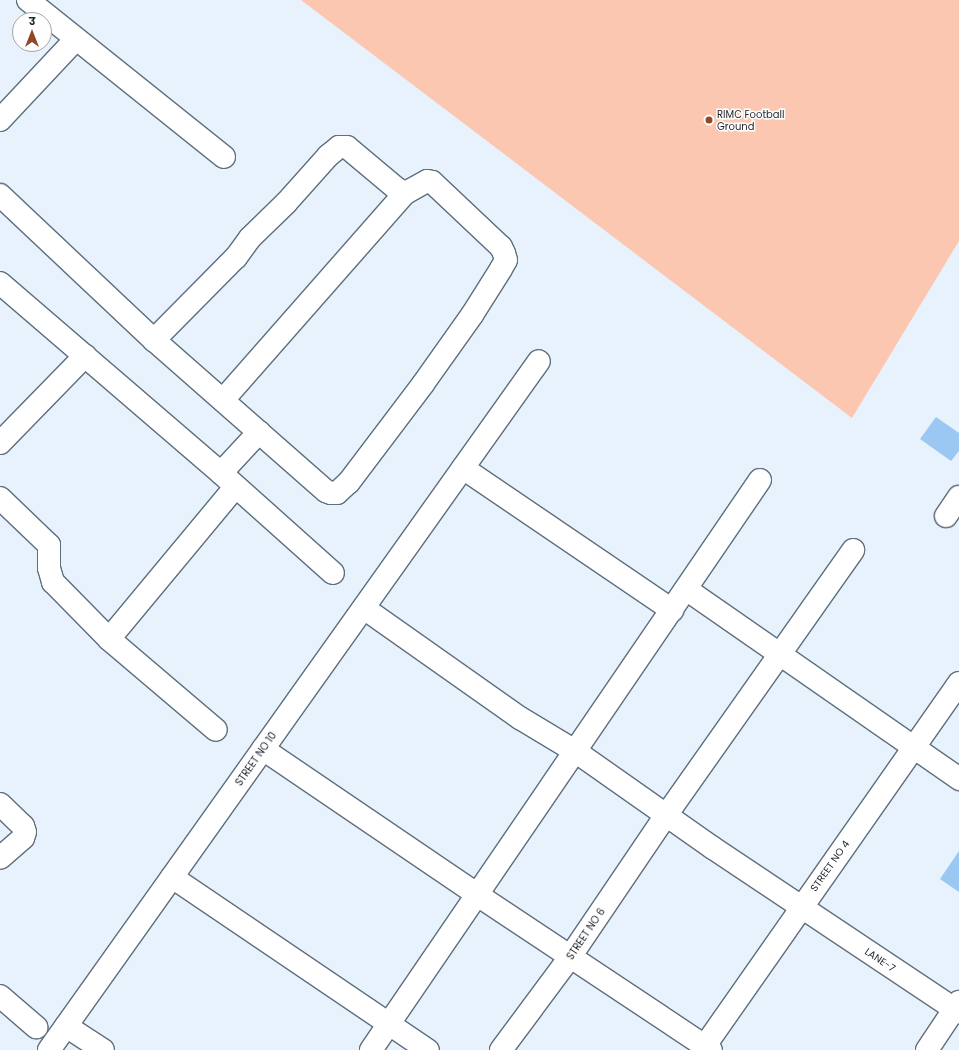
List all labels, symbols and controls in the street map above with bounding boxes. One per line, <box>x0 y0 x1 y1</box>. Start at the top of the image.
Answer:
north arrow <box>12 12 52 52</box>
text: उ <box>29 13 35 29</box>
place label: RIMC Football Ground <box>717 108 784 132</box>
marker: RIMC Football Ground <box>704 115 714 125</box>
street label: STREET NO 10 <box>233 730 279 788</box>
street label: STREET NO 4 <box>808 838 852 894</box>
street label: STREET NO 6 <box>564 906 608 962</box>
street label: LANE-7 <box>862 945 898 975</box>

